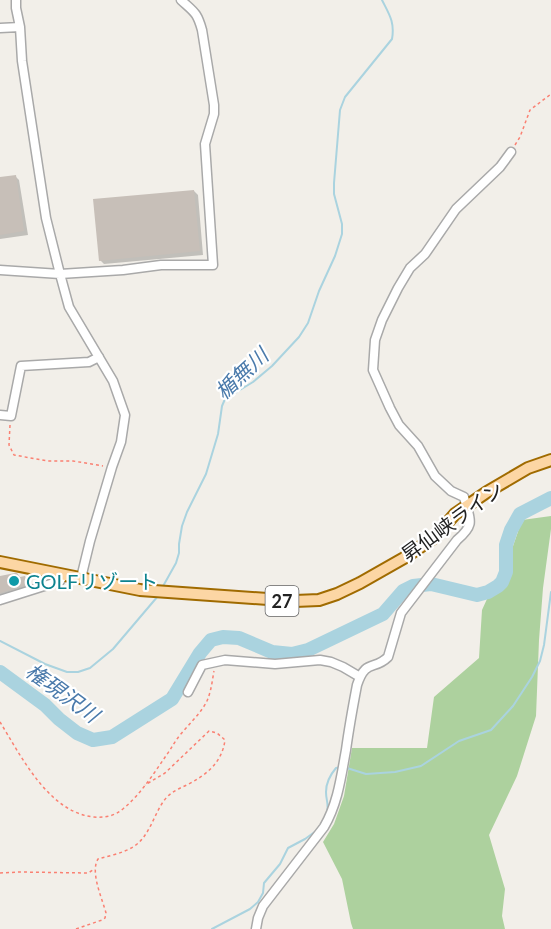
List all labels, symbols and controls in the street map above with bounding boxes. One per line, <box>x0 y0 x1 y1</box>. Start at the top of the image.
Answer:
water label: 楯無川 <box>209 341 274 404</box>
street label: 昇仙峡ライン <box>396 476 508 566</box>
place label: GOLFリゾート <box>26 569 158 593</box>
marker: GOLFリゾート <box>7 574 21 588</box>
road number: 27 <box>266 586 298 616</box>
water label: 権現沢川 <box>22 657 106 728</box>

